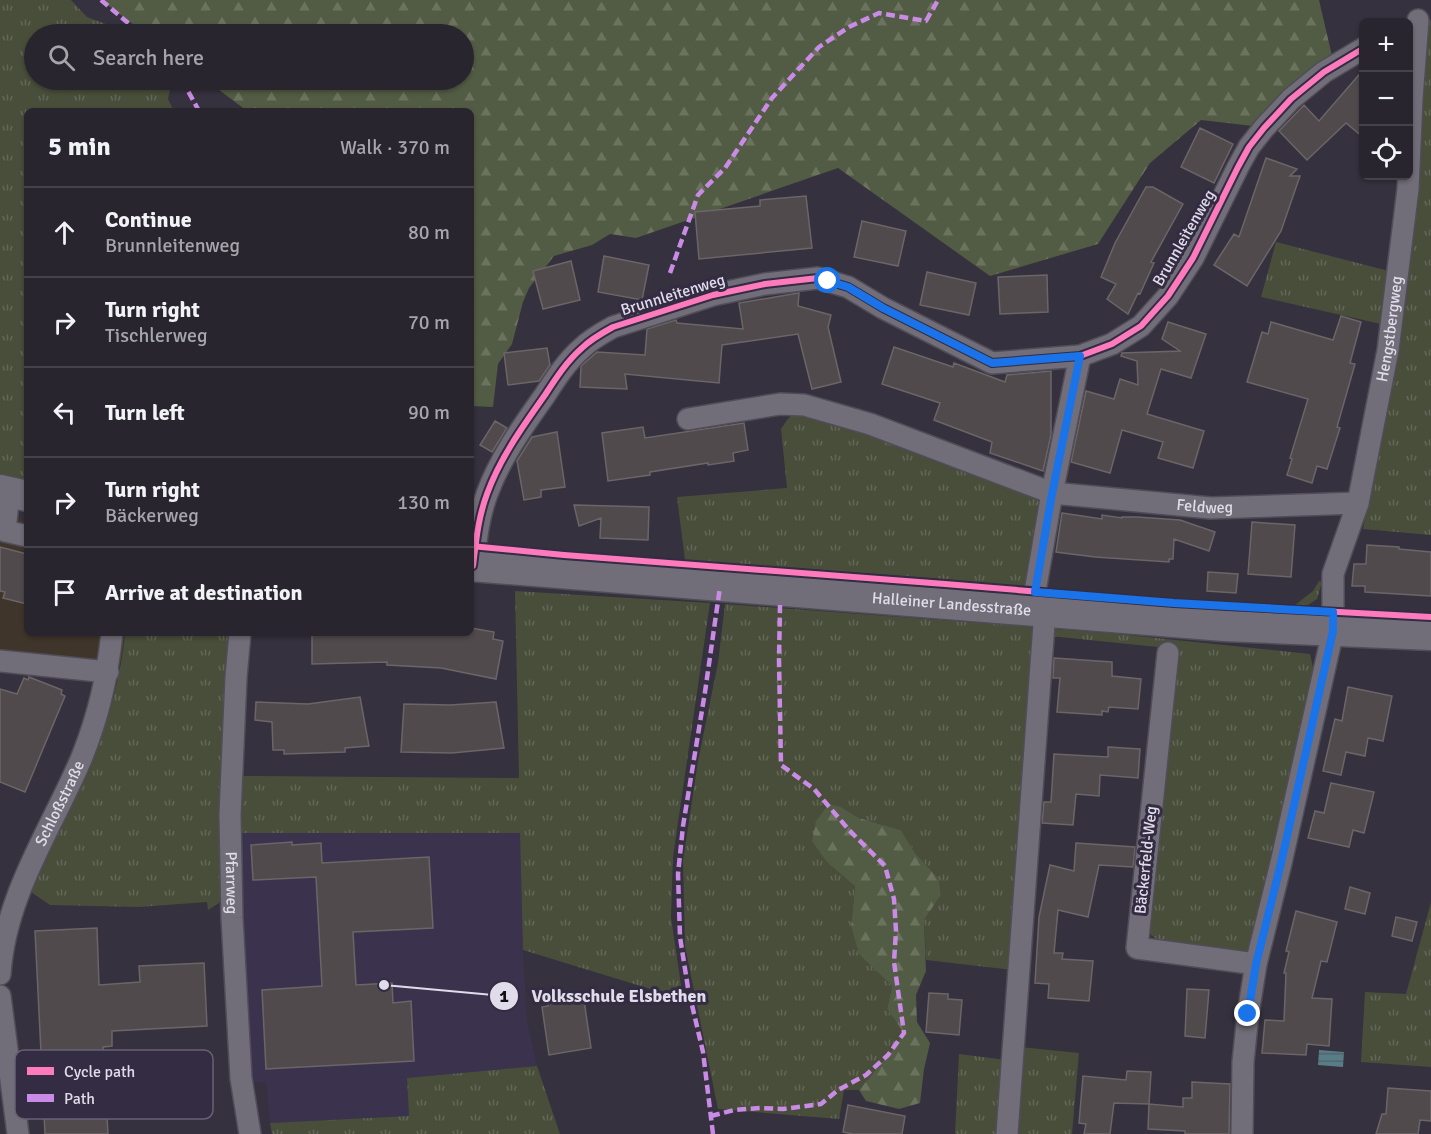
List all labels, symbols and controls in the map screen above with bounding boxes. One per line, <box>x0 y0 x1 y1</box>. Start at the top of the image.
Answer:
map controls <box>1359 18 1413 180</box>
button: + <box>1359 18 1413 72</box>
search box <box>24 24 474 90</box>
icon: search <box>45 41 78 74</box>
text: Search here <box>93 44 204 71</box>
button: − <box>1359 72 1413 126</box>
button: locate <box>1359 126 1413 180</box>
text: 5 min <box>48 131 111 163</box>
text: Walk · 370 m <box>340 135 450 160</box>
street label: Brunnleitenweg <box>1148 186 1220 290</box>
text: Continue <box>105 206 192 233</box>
icon: ahead <box>48 216 81 249</box>
text: 80 m <box>408 220 450 245</box>
text: Brunnleitenweg <box>105 233 240 258</box>
route start <box>814 267 840 293</box>
street label: Brunnleitenweg <box>618 270 728 320</box>
street label: Hengstbergweg <box>1372 275 1407 384</box>
text: Turn right <box>105 296 200 323</box>
icon: right <box>48 306 81 339</box>
text: 70 m <box>408 310 450 335</box>
text: Tischlerweg <box>105 323 208 348</box>
icon: left <box>48 396 81 429</box>
text: Turn left <box>105 399 185 426</box>
text: 90 m <box>408 400 450 425</box>
text: Turn right <box>105 476 200 503</box>
icon: right <box>48 486 81 519</box>
text: 130 m <box>397 490 450 515</box>
street label: Feldweg <box>1176 495 1233 518</box>
text: Bäckerweg <box>105 503 199 528</box>
icon: arrive <box>48 576 81 609</box>
text: Arrive at destination <box>105 579 302 606</box>
street label: Halleiner Landesstraße <box>871 588 1032 621</box>
street label: Schloßstraße <box>31 758 89 850</box>
street label: Bäckerfeld-Weg <box>1130 805 1162 915</box>
street label: Pfarrweg <box>221 851 242 914</box>
callout: Volksschule Elsbethen <box>489 978 718 1014</box>
text: 1 <box>499 985 509 1007</box>
text: Volksschule Elsbethen <box>532 985 707 1007</box>
route end <box>1234 1000 1260 1026</box>
legend <box>15 1050 213 1119</box>
text: Cycle path <box>64 1062 135 1082</box>
text: Path <box>64 1089 95 1109</box>

